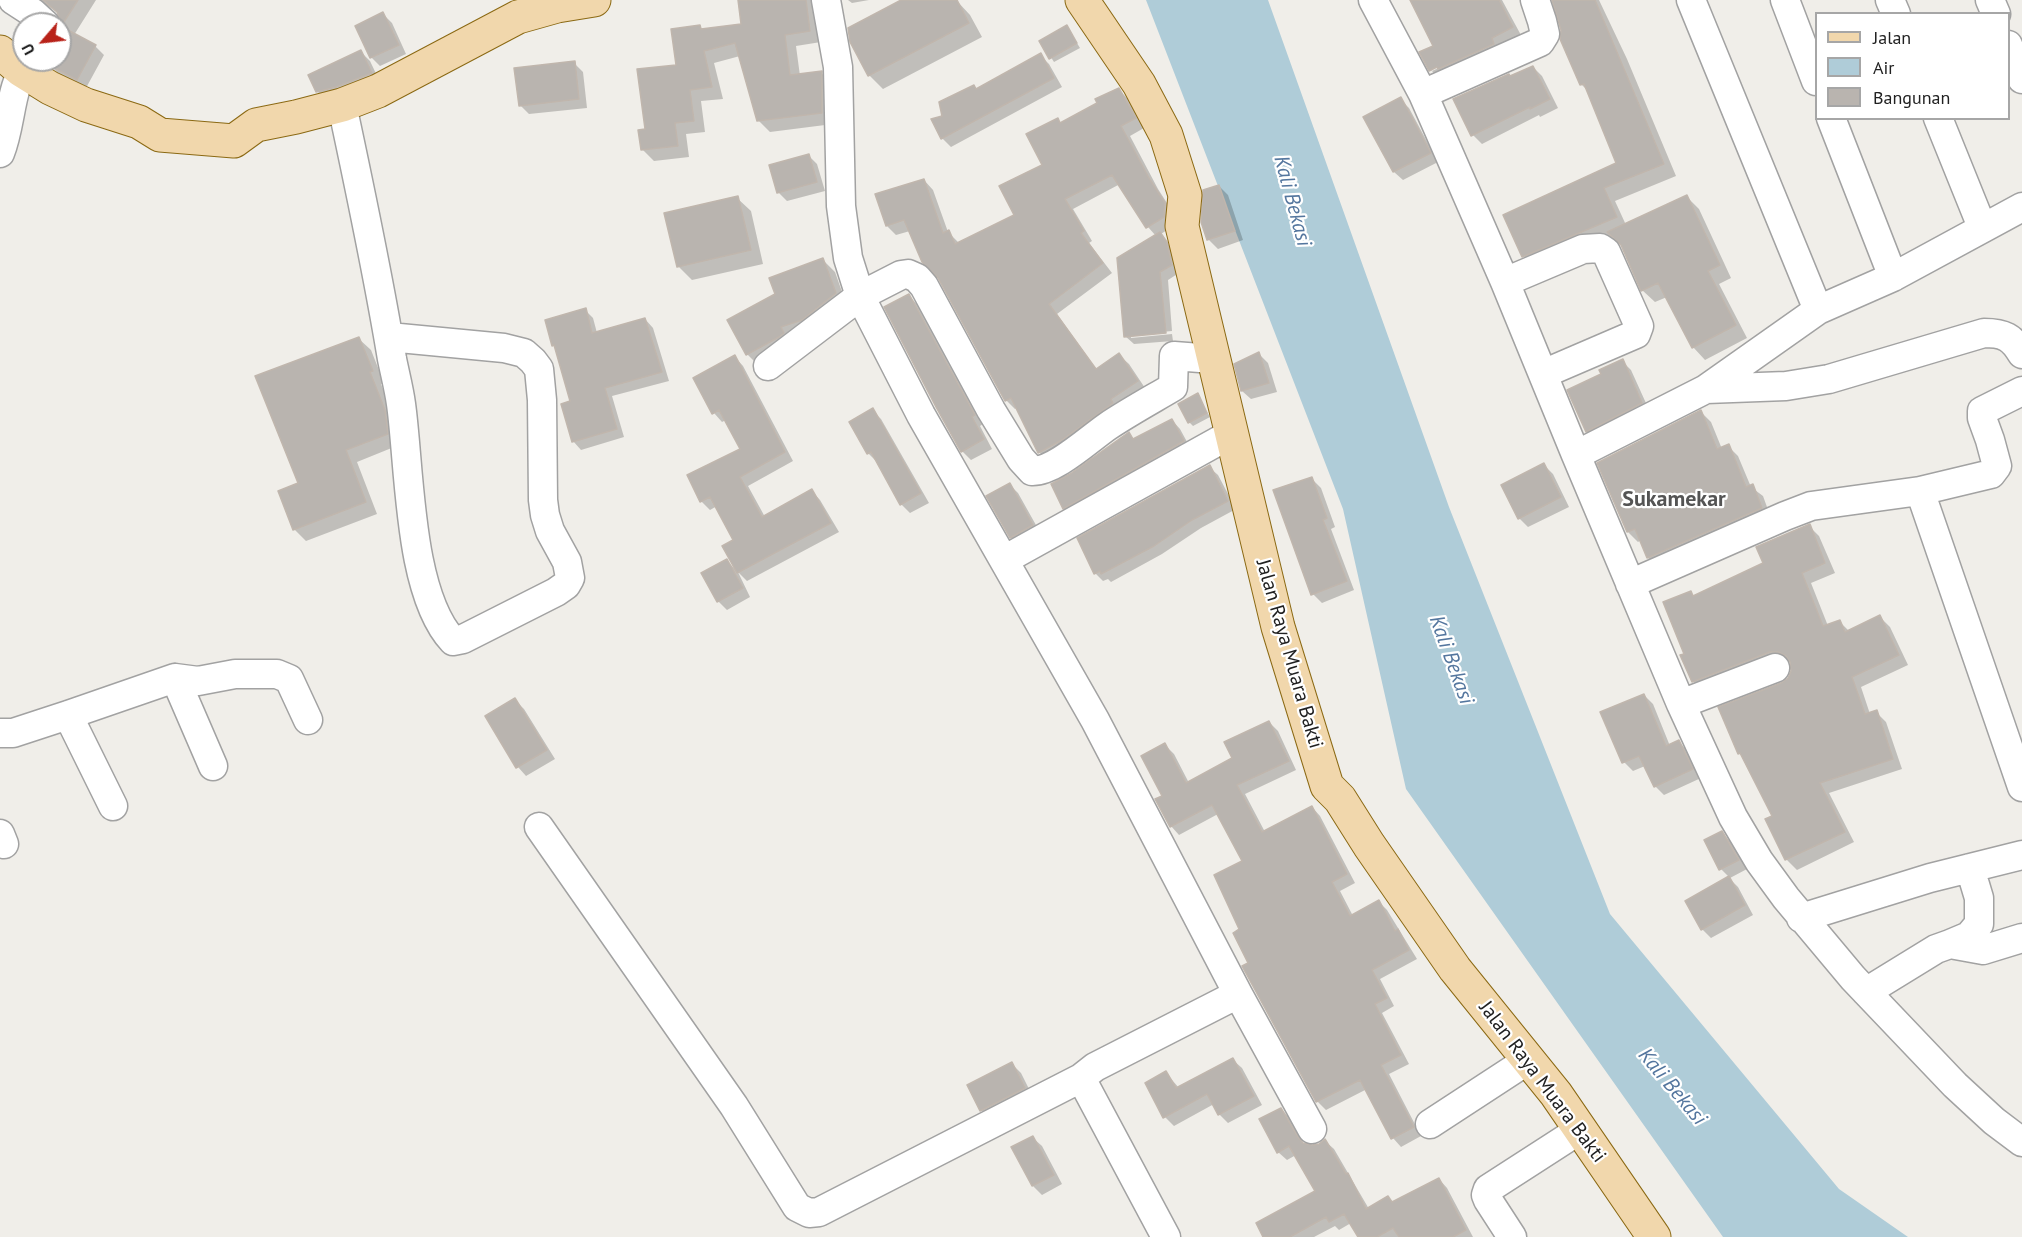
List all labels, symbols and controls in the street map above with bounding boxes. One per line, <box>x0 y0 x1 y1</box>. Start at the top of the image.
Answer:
north arrow <box>12 12 72 72</box>
legend <box>1815 12 2010 120</box>
text: Jalan <box>1873 26 1911 49</box>
text: U <box>17 40 39 59</box>
text: Air <box>1873 56 1894 79</box>
text: Bangunan <box>1873 86 1950 109</box>
water label: Kali Bekasi <box>1268 153 1316 249</box>
district label: Sukamekar <box>1622 487 1726 513</box>
street label: Jalan Raya Muara Bakti <box>1250 557 1328 751</box>
water label: Kali Bekasi <box>1423 612 1479 708</box>
street label: Jalan Raya Muara Bakti <box>1473 997 1611 1167</box>
water label: Kali Bekasi <box>1633 1043 1711 1131</box>

